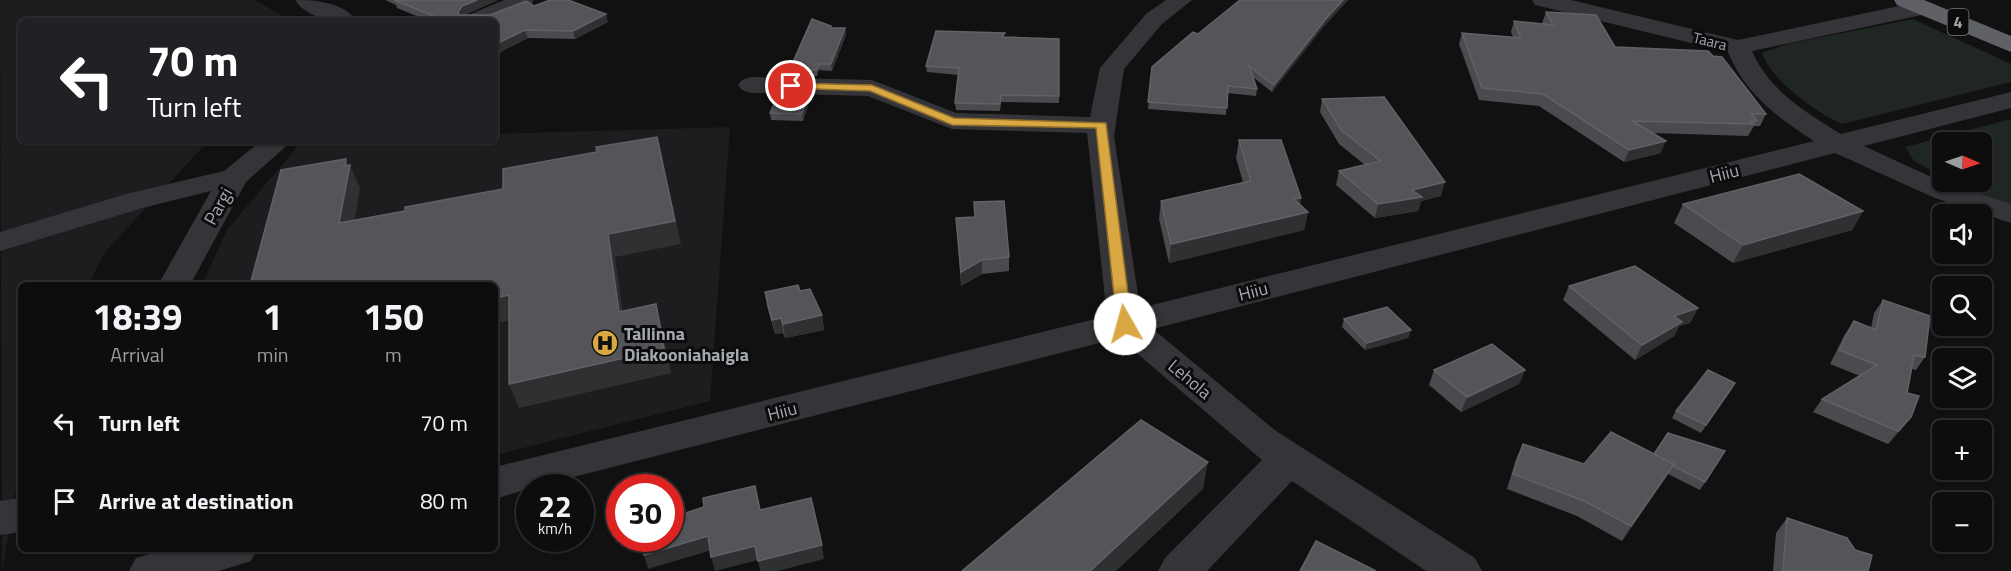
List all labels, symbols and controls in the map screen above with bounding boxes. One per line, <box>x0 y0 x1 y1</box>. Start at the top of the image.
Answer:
road number: 4 <box>1948 9 1968 35</box>
street label: Taara <box>1691 26 1730 56</box>
text: 70 m <box>147 28 239 92</box>
icon: left <box>48 42 126 120</box>
pin <box>765 60 816 111</box>
icon: arrive <box>774 69 807 102</box>
text: Turn left <box>147 86 241 127</box>
north arrow <box>1932 132 1992 192</box>
map controls <box>1932 132 1992 552</box>
street label: Hiiu <box>1706 156 1742 190</box>
street label: Pargi <box>197 182 239 230</box>
button: sound <box>1932 204 1992 264</box>
street label: Hiiu <box>1235 274 1271 308</box>
button: search <box>1932 276 1992 336</box>
text: 18:39 <box>92 289 182 344</box>
text: 1 <box>263 289 283 344</box>
text: 150 <box>363 289 424 344</box>
position arrow <box>1093 292 1157 356</box>
place label: Tallinna Diakooniahaigla <box>624 320 749 368</box>
hospital icon: Tallinna Diakooniahaigla <box>590 328 620 358</box>
text: Arrival <box>110 339 165 370</box>
text: min <box>257 339 289 370</box>
text: m <box>385 339 402 370</box>
button: layers <box>1932 348 1992 408</box>
street label: Lehola <box>1162 353 1218 405</box>
street label: Hiiu <box>764 394 800 428</box>
text: Turn left <box>99 406 180 440</box>
text: 70 m <box>420 406 468 440</box>
icon: left <box>48 407 81 440</box>
button: + <box>1932 420 1992 480</box>
speed limit sign: 30 <box>606 474 684 552</box>
text: 22 <box>538 483 572 529</box>
text: Arrive at destination <box>99 484 294 518</box>
text: 80 m <box>420 484 468 518</box>
icon: arrive <box>48 485 81 518</box>
button: − <box>1932 492 1992 552</box>
text: km/h <box>538 517 572 540</box>

